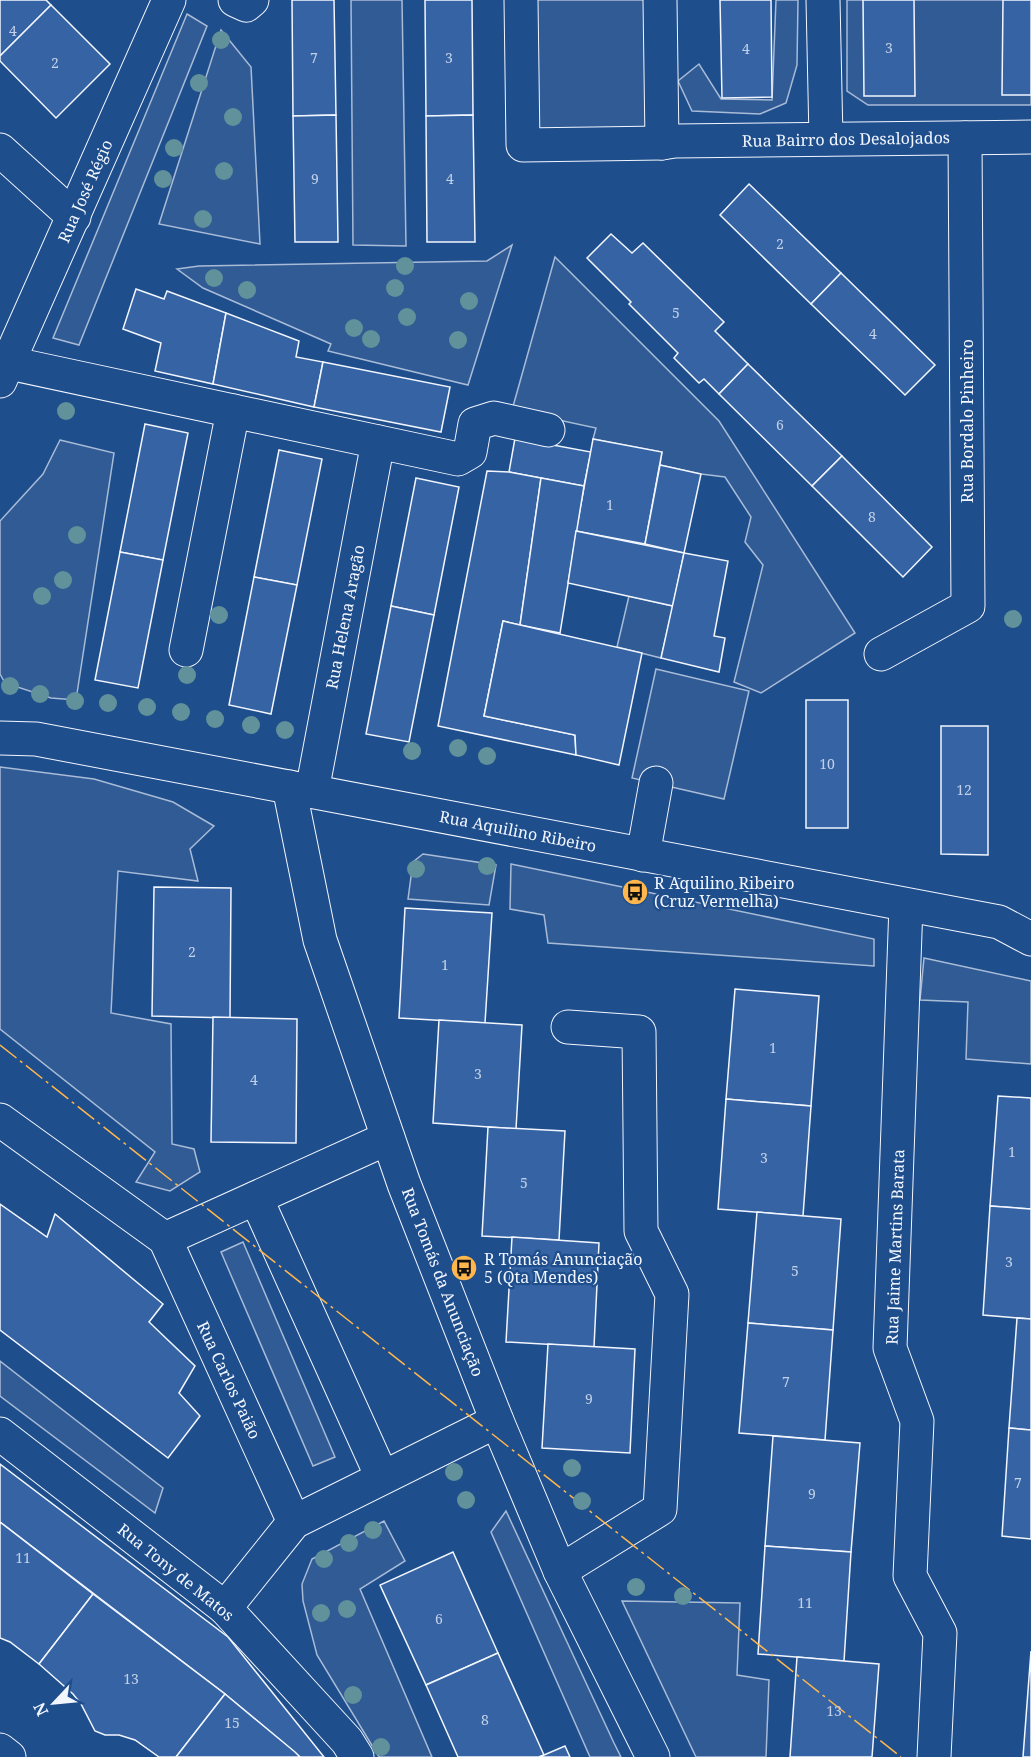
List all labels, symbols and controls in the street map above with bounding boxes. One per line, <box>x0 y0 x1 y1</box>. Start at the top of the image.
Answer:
house number: 4 <box>9 21 17 40</box>
house number: 3 <box>885 38 893 57</box>
house number: 4 <box>742 39 750 58</box>
house number: 7 <box>310 48 318 67</box>
house number: 3 <box>445 48 453 67</box>
house number: 2 <box>51 53 59 72</box>
street label: Rua Bairro dos Desalojados <box>742 126 950 152</box>
street label: Rua José Régio <box>52 136 118 246</box>
house number: 9 <box>311 169 319 188</box>
house number: 4 <box>446 169 454 188</box>
house number: 2 <box>776 234 784 253</box>
house number: 5 <box>672 303 680 322</box>
house number: 4 <box>869 324 877 343</box>
street label: Rua Bordalo Pinheiro <box>956 339 978 503</box>
house number: 6 <box>776 415 784 434</box>
house number: 1 <box>606 495 614 514</box>
house number: 8 <box>868 507 876 526</box>
street label: Rua Helena Aragão <box>320 543 370 691</box>
house number: 10 <box>819 754 835 773</box>
house number: 12 <box>956 780 972 799</box>
street label: Rua Aquilino Ribeiro <box>438 805 598 857</box>
place label: R Aquilino Ribeiro (Cruz Vermelha) <box>654 872 794 912</box>
bus stop icon: R Aquilino Ribeiro (Cruz Vermelha) <box>620 877 650 907</box>
house number: 2 <box>188 942 196 961</box>
house number: 1 <box>441 955 449 974</box>
house number: 1 <box>769 1038 777 1057</box>
house number: 3 <box>474 1064 482 1083</box>
house number: 4 <box>250 1070 258 1089</box>
house number: 1 <box>1008 1142 1016 1161</box>
house number: 3 <box>760 1148 768 1167</box>
street label: Rua Jaime Martins Barata <box>881 1149 909 1345</box>
house number: 5 <box>520 1173 528 1192</box>
street label: Rua Tomás da Anunciação <box>397 1184 489 1380</box>
place label: R Tomás Anunciação 5 (Qta Mendes) <box>484 1248 643 1288</box>
house number: 3 <box>1005 1252 1013 1271</box>
bus stop icon: R Tomás Anunciação 5 (Qta Mendes) <box>449 1253 479 1283</box>
house number: 5 <box>791 1261 799 1280</box>
street label: Rua Carlos Paião <box>192 1317 266 1443</box>
house number: 7 <box>782 1372 790 1391</box>
house number: 9 <box>585 1389 593 1408</box>
house number: 7 <box>1014 1473 1022 1492</box>
house number: 9 <box>808 1484 816 1503</box>
street label: Rua Tony de Matos <box>113 1518 239 1626</box>
house number: 11 <box>15 1548 31 1567</box>
house number: 11 <box>797 1593 813 1612</box>
house number: 6 <box>435 1609 443 1628</box>
house number: 13 <box>123 1669 139 1688</box>
north arrow <box>24 1673 84 1733</box>
text: N <box>28 1699 53 1720</box>
house number: 13 <box>826 1701 842 1720</box>
house number: 8 <box>481 1710 489 1729</box>
house number: 15 <box>224 1713 240 1732</box>

